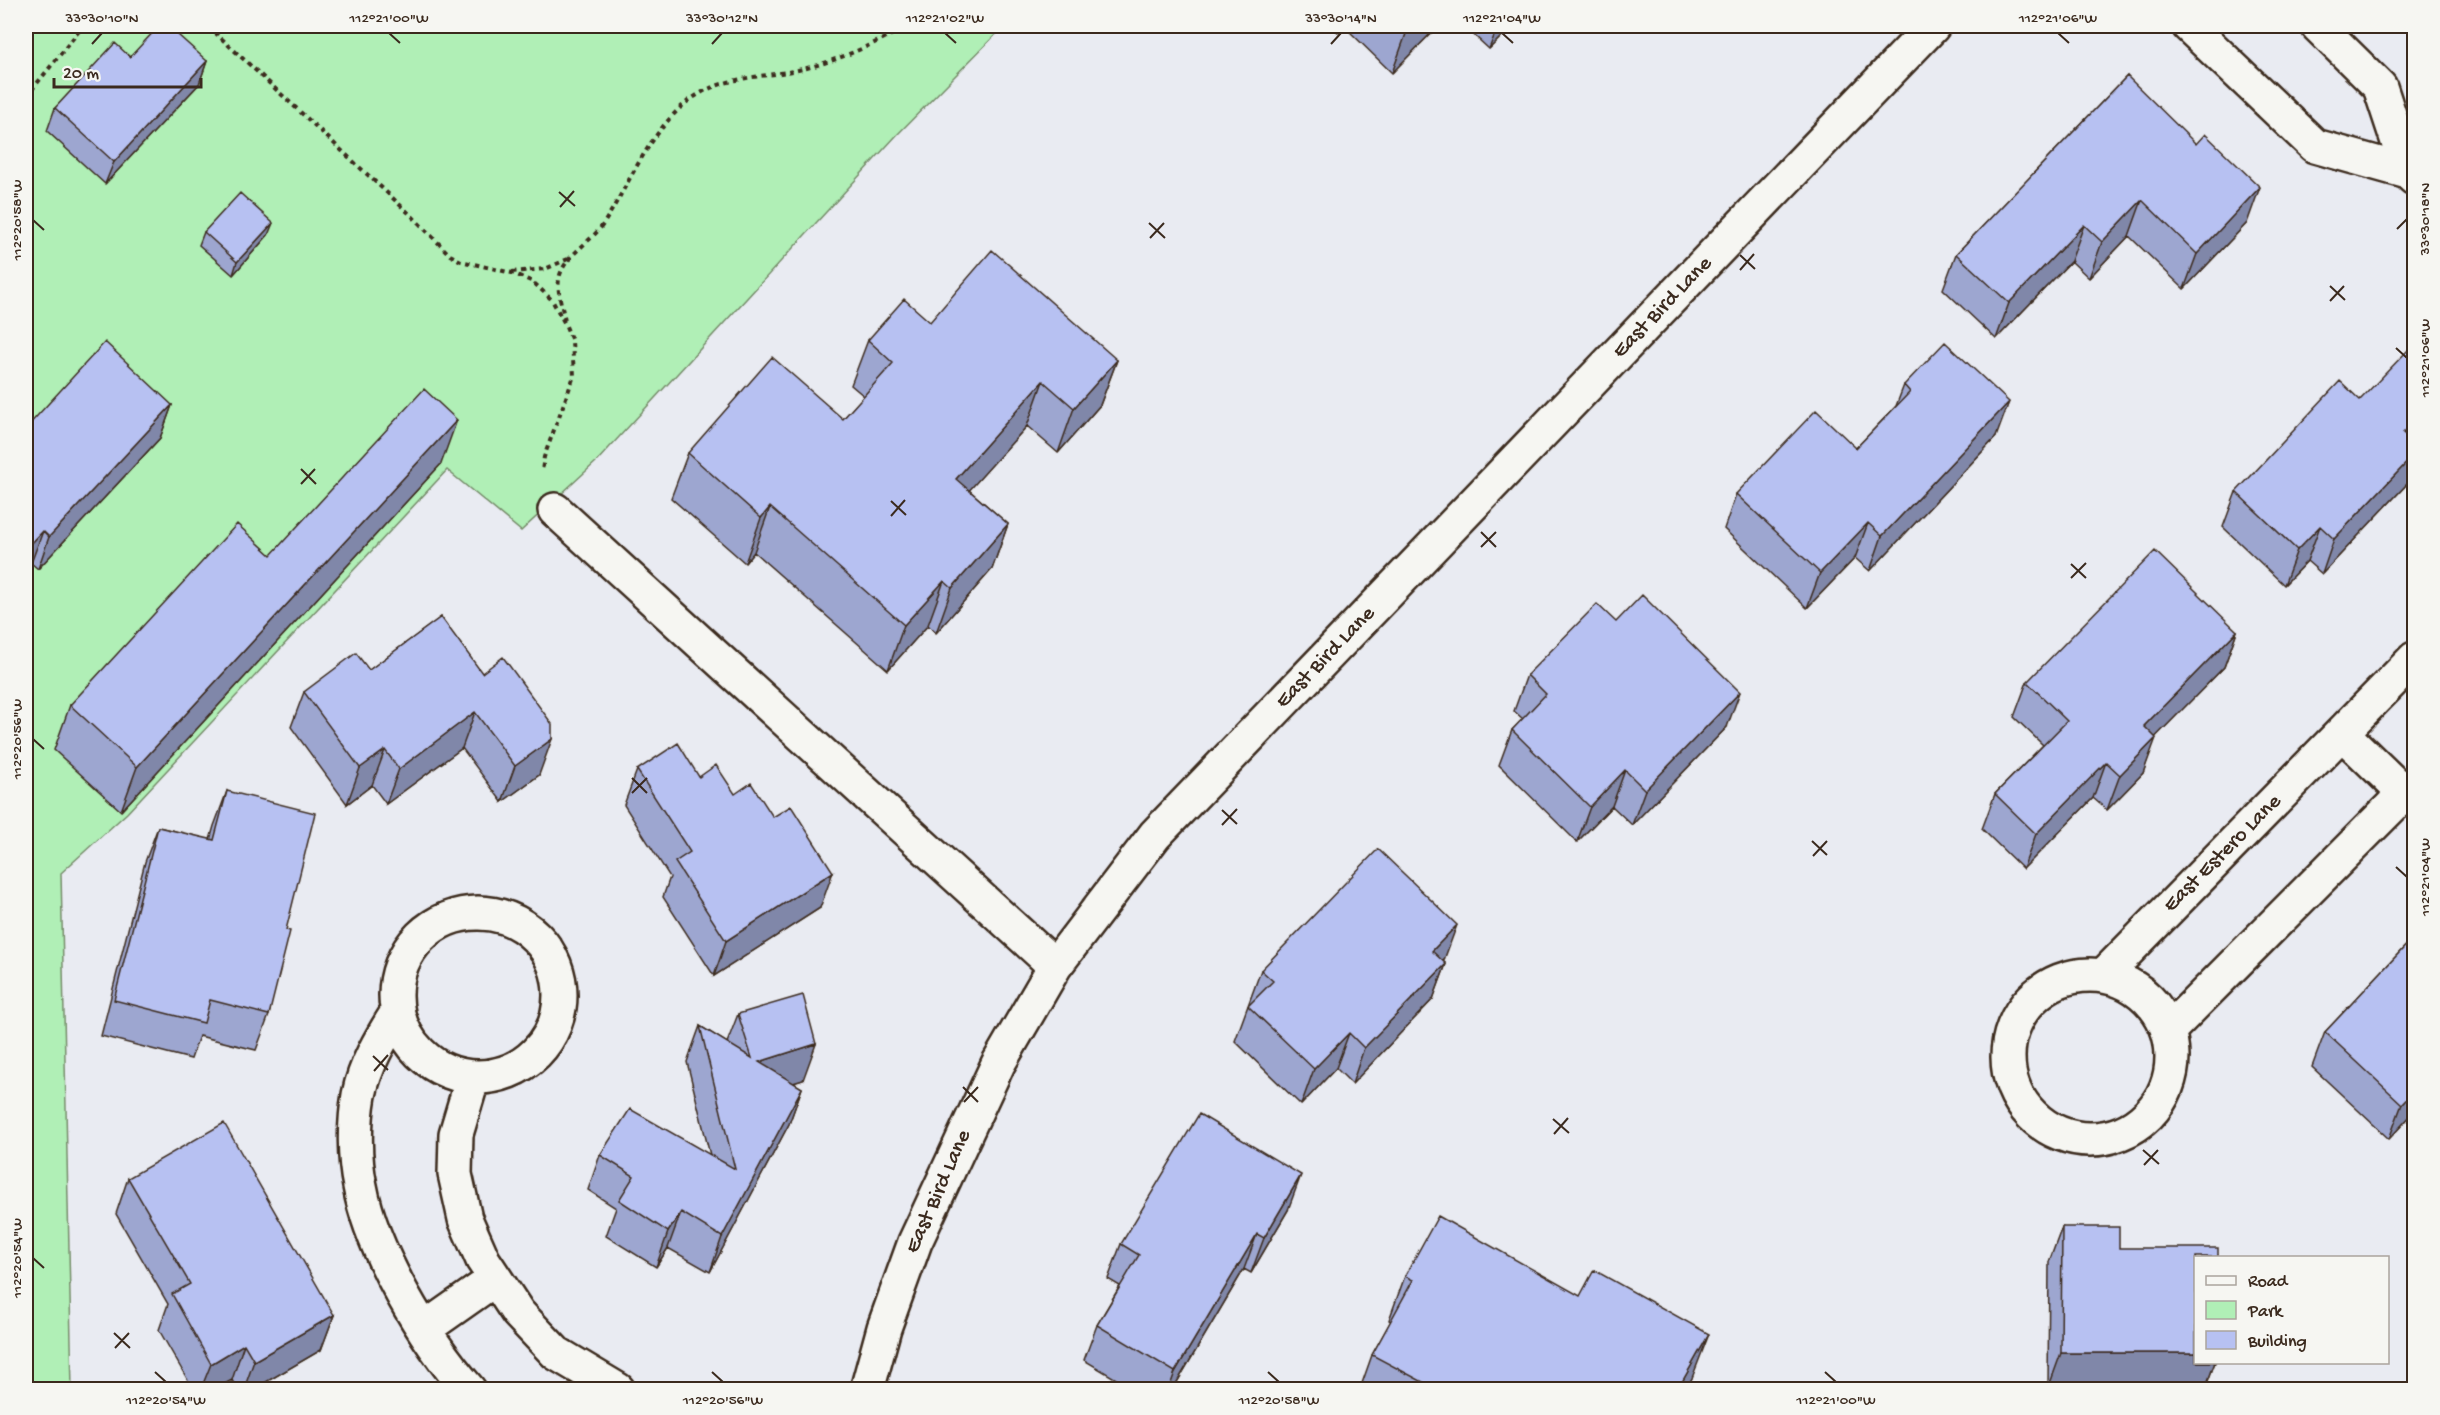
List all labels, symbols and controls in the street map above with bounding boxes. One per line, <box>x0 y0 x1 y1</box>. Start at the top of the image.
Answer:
text: 33°30'10"N <box>64 10 139 28</box>
text: 112°21'00"W <box>348 10 429 28</box>
text: 33°30'12"N <box>685 10 758 28</box>
text: 112°21'02"W <box>905 10 984 28</box>
text: 33°30'14"N <box>1304 10 1377 28</box>
text: 112°21'04"W <box>1462 10 1541 28</box>
text: 112°21'06"W <box>2018 10 2098 28</box>
scale bar <box>54 51 201 89</box>
text: 20 m <box>63 64 99 85</box>
text: 112°20'58"W <box>9 179 27 261</box>
text: 33°30'18"N <box>2417 182 2435 256</box>
street label: East Bird Lane <box>1608 251 1719 365</box>
text: 112°21'06"W <box>2417 318 2435 398</box>
street label: East Bird Lane <box>1271 601 1382 715</box>
text: 112°20'56"W <box>9 699 27 780</box>
street label: East Estero Lane <box>2158 789 2288 919</box>
text: 112°21'04"W <box>2417 838 2435 917</box>
street label: East Bird Lane <box>900 1126 978 1258</box>
text: 112°20'54"W <box>9 1218 27 1299</box>
legend <box>2194 1256 2389 1364</box>
text: Road <box>2248 1272 2289 1293</box>
text: Park <box>2247 1302 2284 1323</box>
text: Building <box>2247 1332 2307 1353</box>
text: 112°20'54"W <box>125 1392 206 1410</box>
text: 112°20'56"W <box>682 1392 763 1410</box>
text: 112°20'58"W <box>1238 1392 1320 1410</box>
text: 112°21'00"W <box>1795 1392 1876 1410</box>

